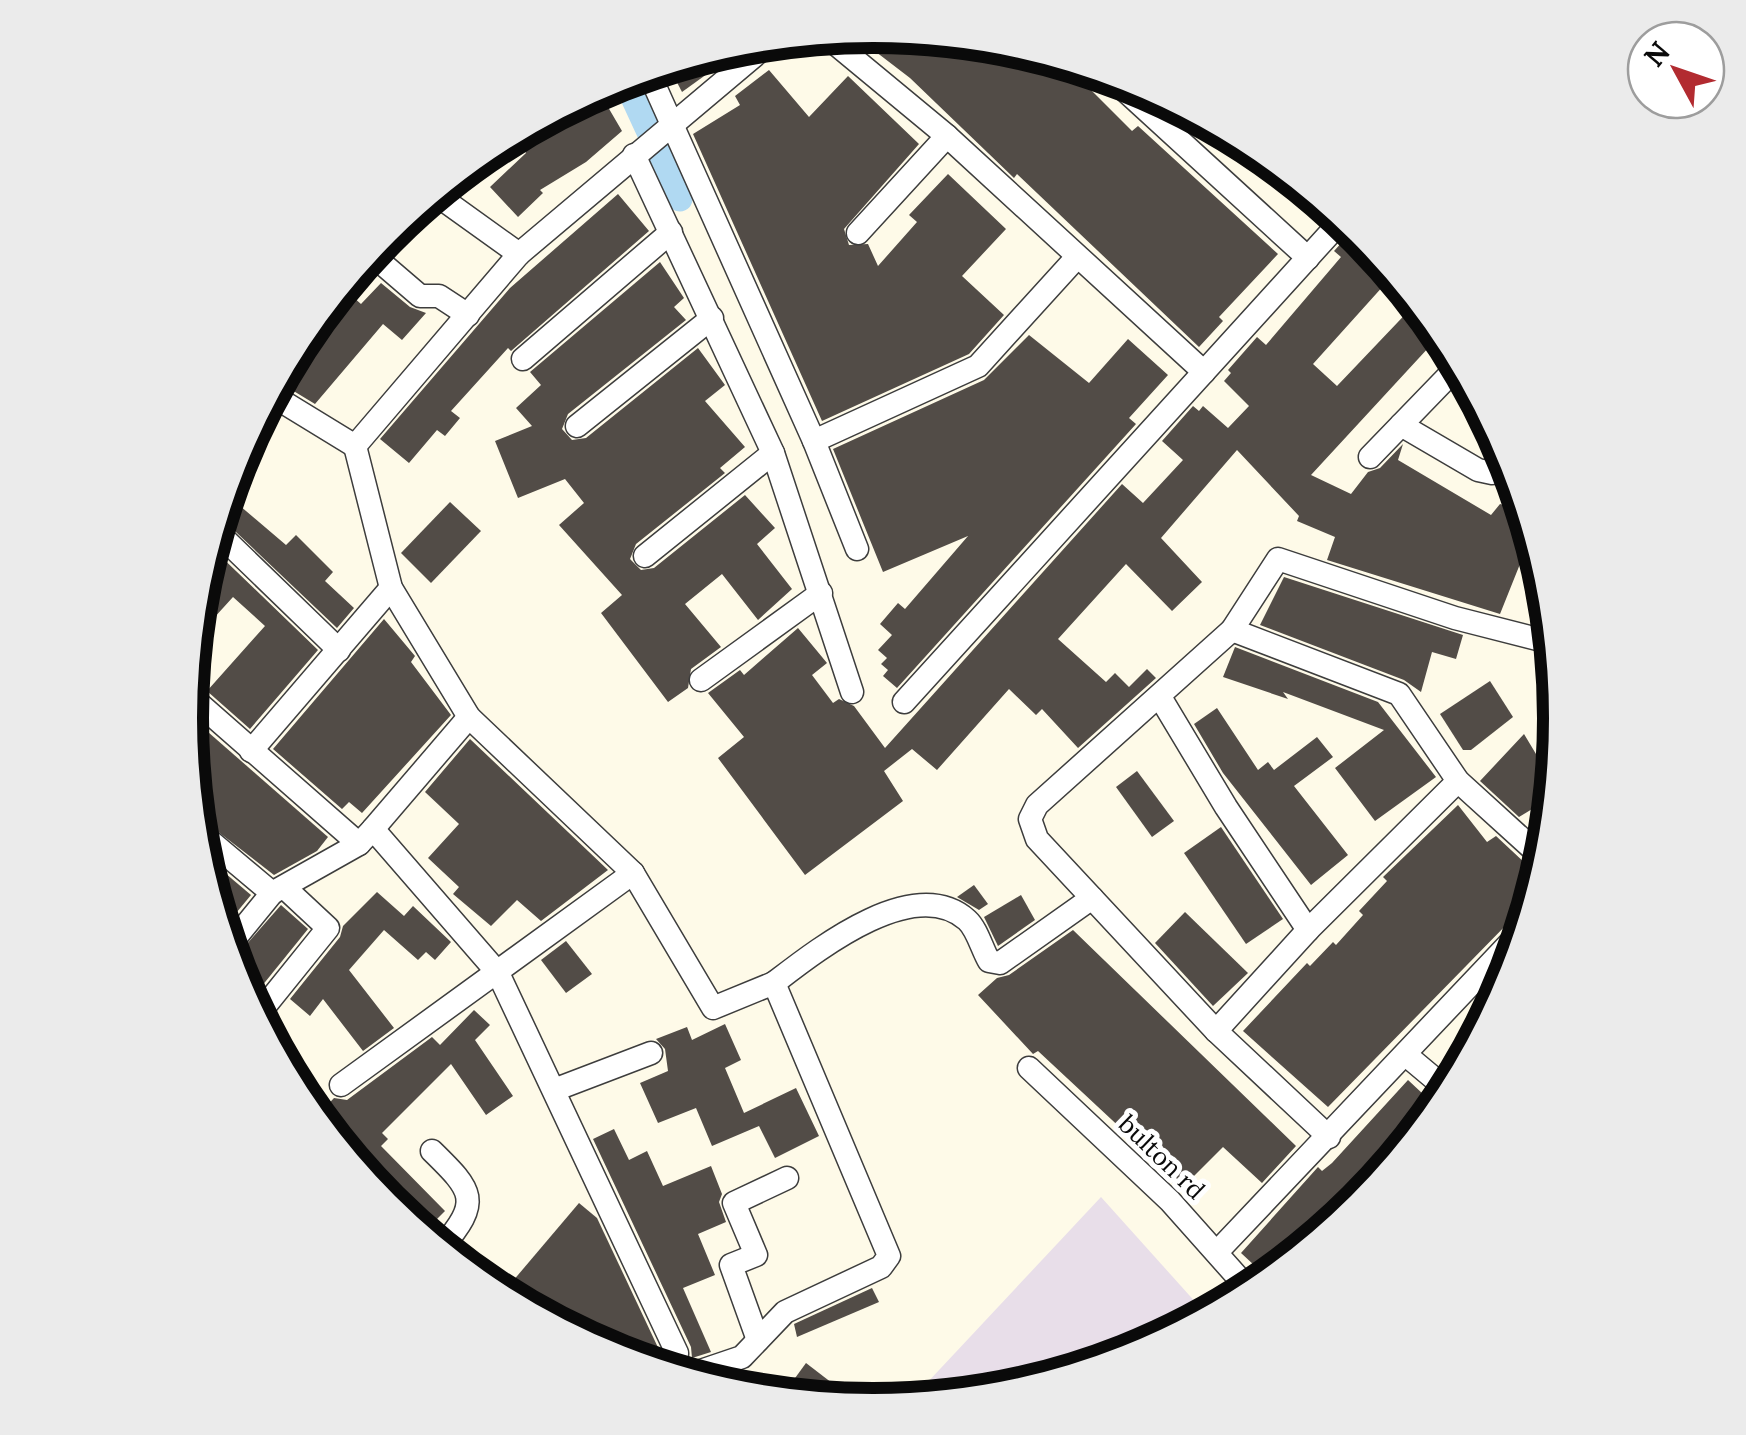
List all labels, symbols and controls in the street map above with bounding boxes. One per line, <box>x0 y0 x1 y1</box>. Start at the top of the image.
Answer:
north arrow <box>1626 20 1726 120</box>
text: N <box>1636 34 1678 74</box>
street label: bulton rd <box>1112 1108 1212 1206</box>

